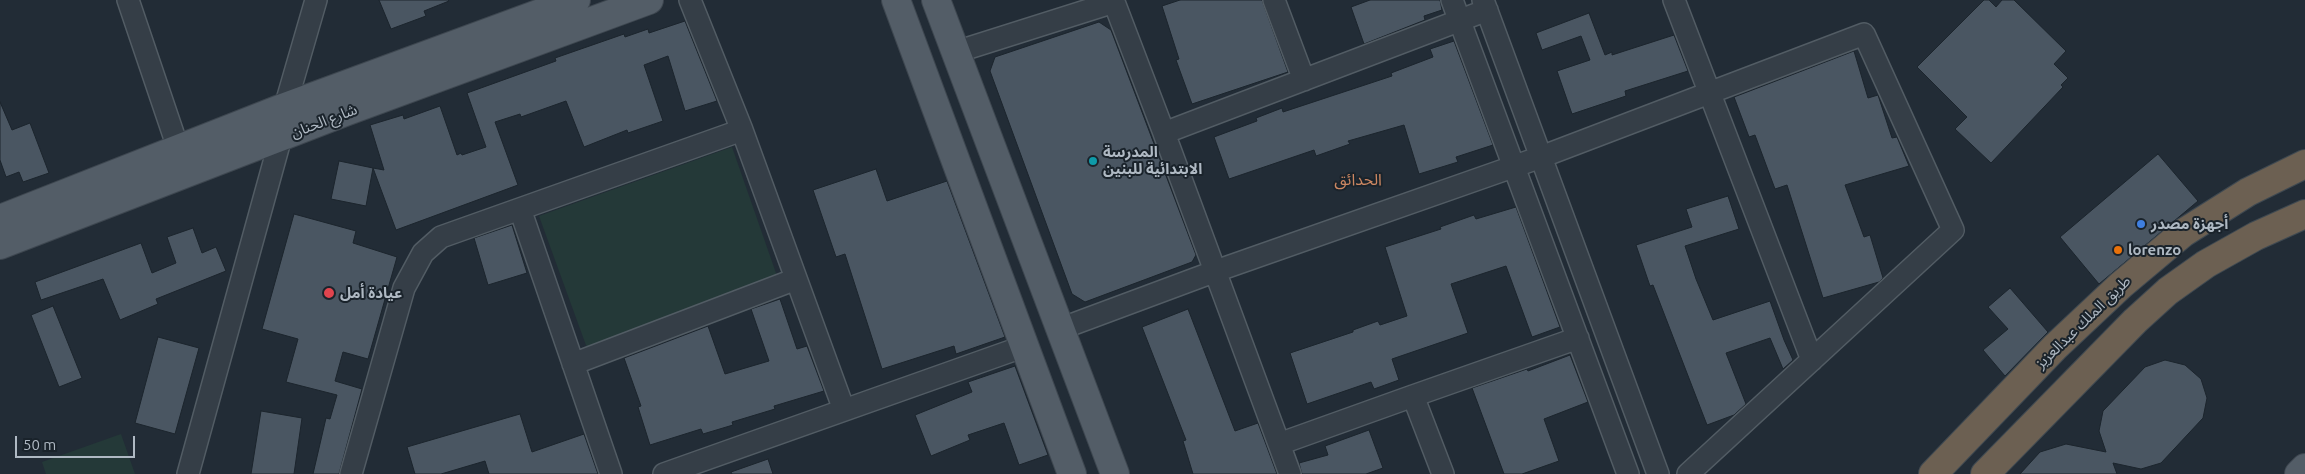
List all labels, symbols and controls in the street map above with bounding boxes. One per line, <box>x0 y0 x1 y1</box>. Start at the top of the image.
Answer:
street label: شارع الحنان <box>288 100 360 142</box>
place label: المدرسة الابتدائية للبنين <box>1103 143 1202 178</box>
marker: المدرسة الابتدائية للبنين <box>1087 155 1099 167</box>
district label: الحدائق <box>1334 170 1382 190</box>
place label: أجهزة مصدر <box>2151 215 2228 233</box>
marker: أجهزة مصدر <box>2135 218 2147 230</box>
place label: lorenzo <box>2128 241 2181 259</box>
marker: lorenzo <box>2112 244 2124 256</box>
street label: طريق الملك عبدالعزيز <box>2032 272 2134 372</box>
place label: عيادة أمل <box>340 284 402 302</box>
marker: عيادة أمل <box>322 286 336 300</box>
scale bar <box>18 426 138 458</box>
text: 50 m <box>23 436 56 453</box>

